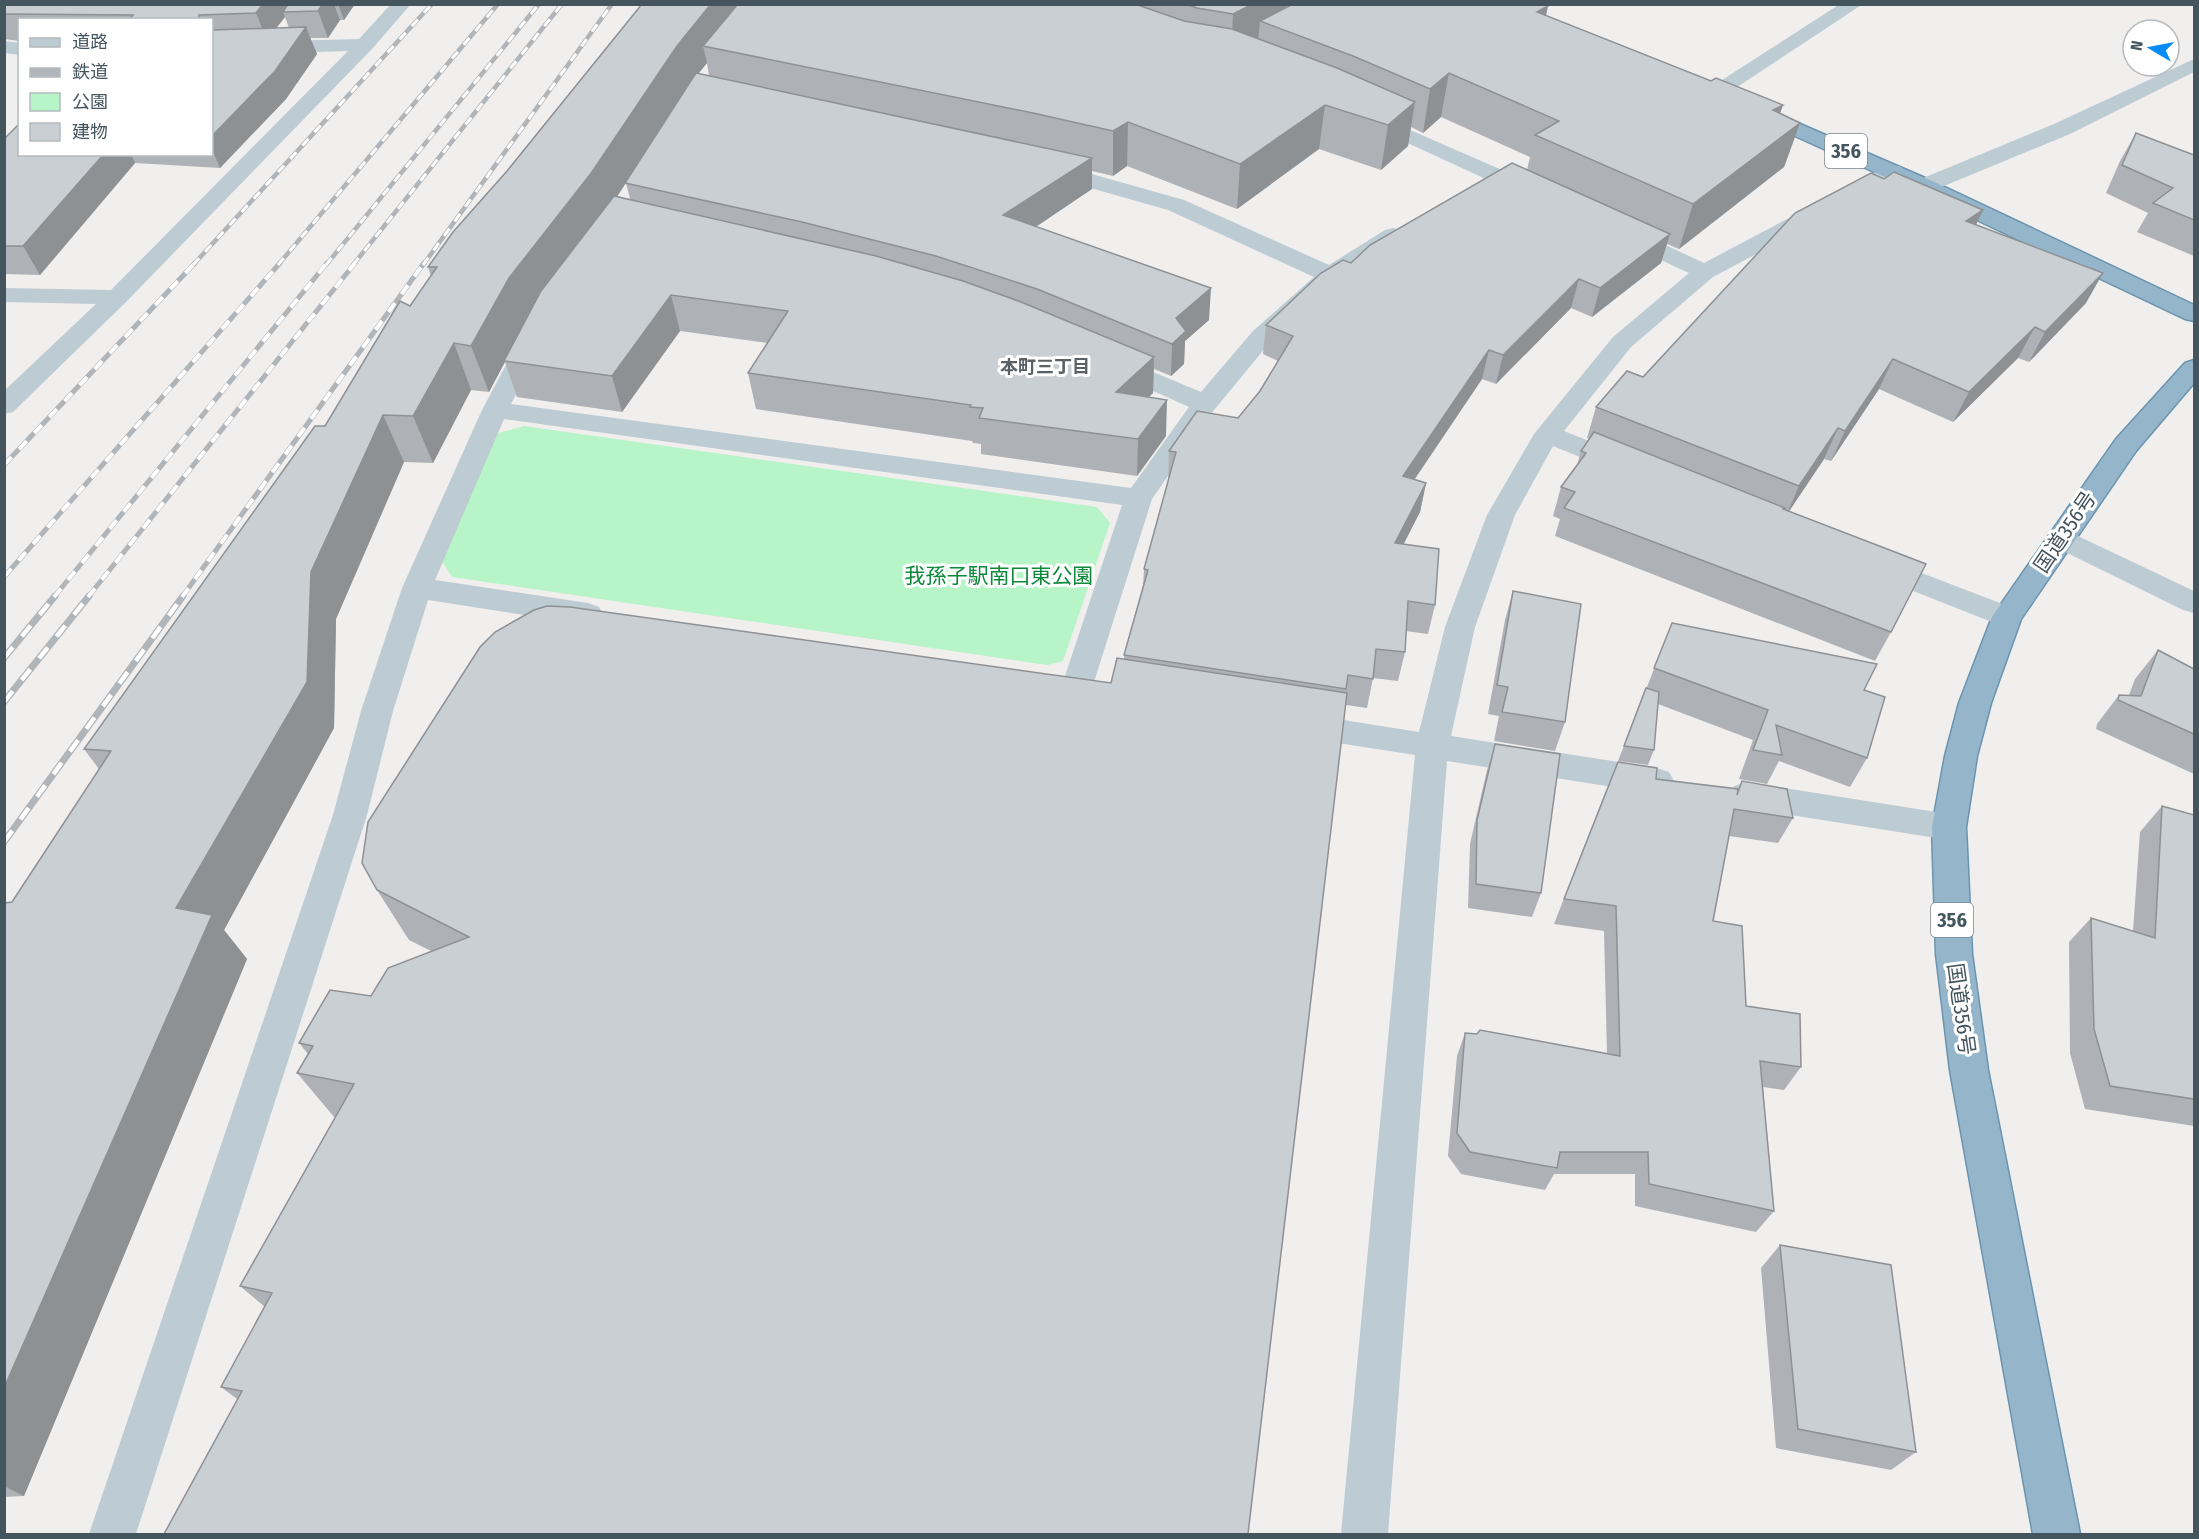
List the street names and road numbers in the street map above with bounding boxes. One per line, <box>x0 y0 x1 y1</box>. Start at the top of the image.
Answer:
road number: 356 <box>1825 134 1867 168</box>
street label: 国道356号 <box>2028 486 2102 578</box>
road number: 356 <box>1931 903 1973 937</box>
street label: 国道356号 <box>1942 961 1980 1057</box>

